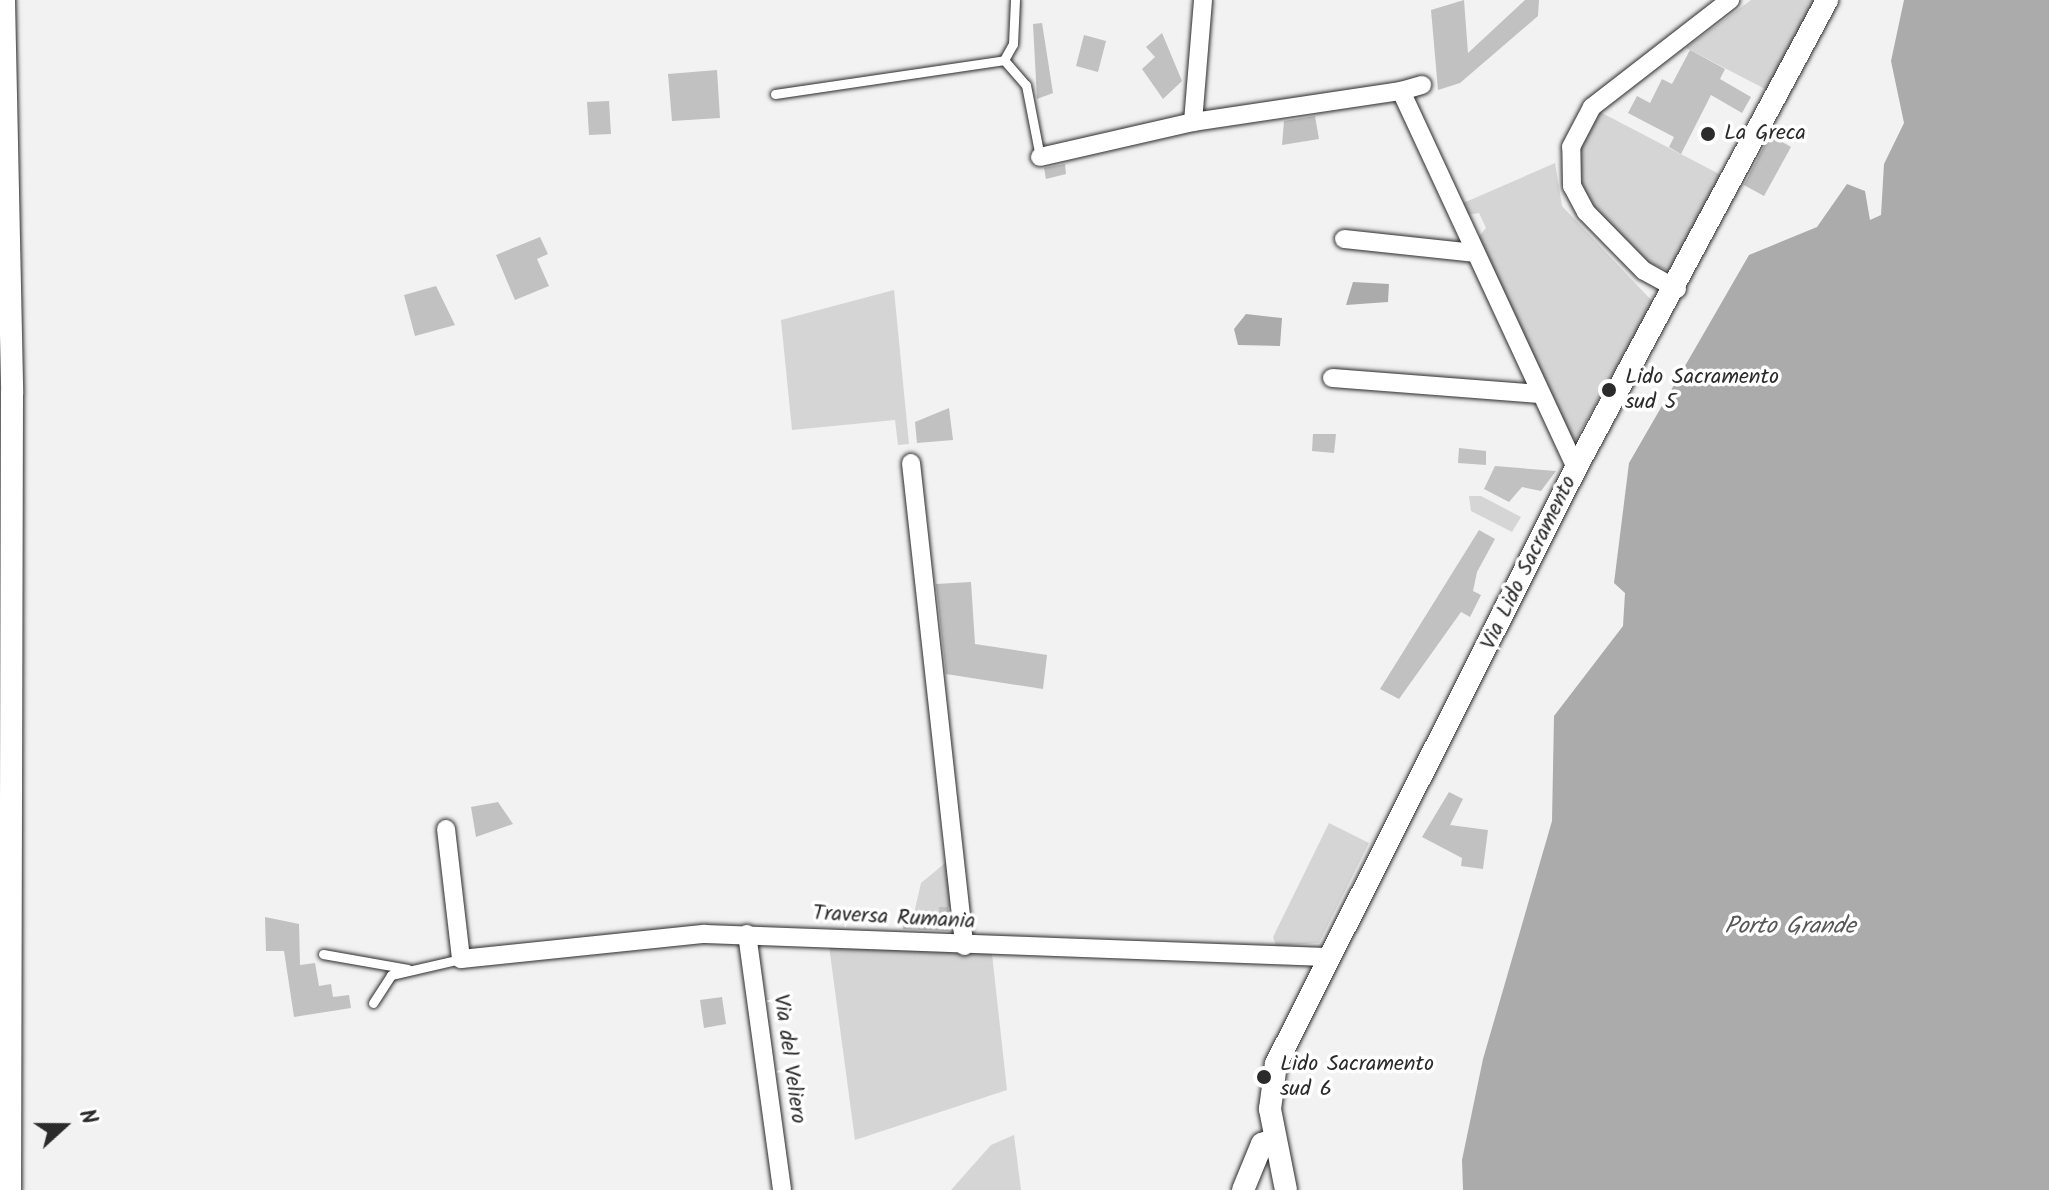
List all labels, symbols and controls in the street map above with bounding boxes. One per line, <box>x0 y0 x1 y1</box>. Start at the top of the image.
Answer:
place label: La Greca <box>1724 121 1806 147</box>
marker: La Greca <box>1699 125 1717 143</box>
place label: Lido Sacramento sud 5 <box>1625 364 1779 416</box>
marker: Lido Sacramento sud 5 <box>1600 381 1618 399</box>
street label: Via Lido Sacramento <box>1475 472 1583 654</box>
street label: Traversa Rumania <box>812 901 976 935</box>
water label: Porto Grande <box>1724 913 1856 941</box>
street label: Via del Veliero <box>767 993 811 1125</box>
place label: Lido Sacramento sud 6 <box>1280 1051 1434 1102</box>
marker: Lido Sacramento sud 6 <box>1255 1068 1273 1086</box>
north arrow <box>24 1086 104 1166</box>
text: N <box>68 1104 106 1130</box>

